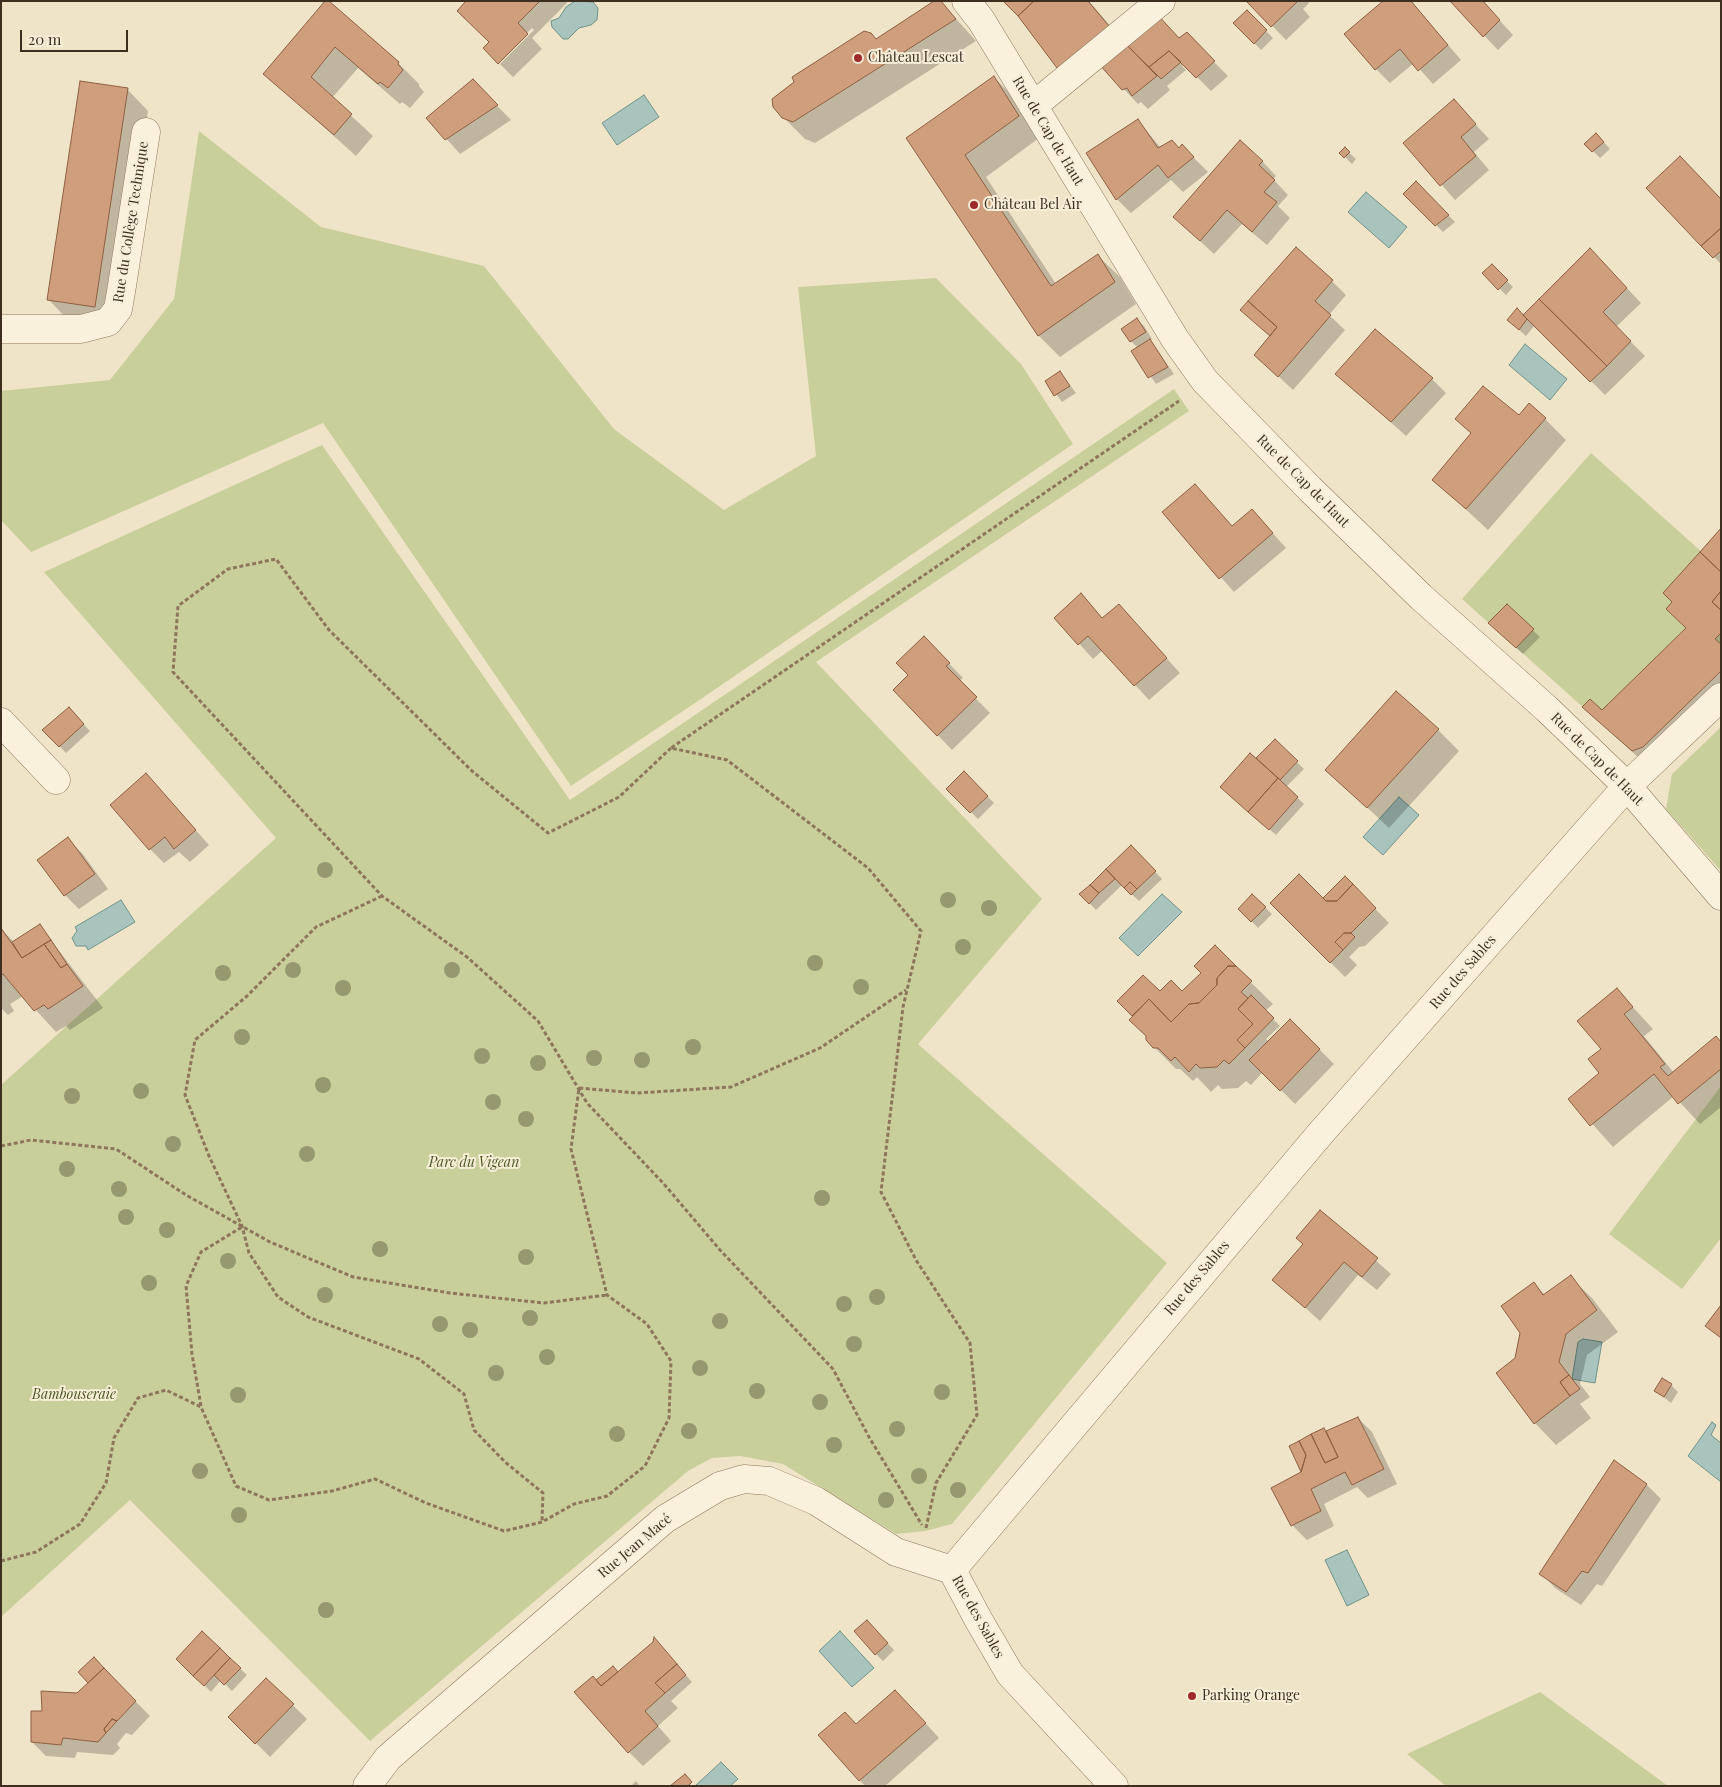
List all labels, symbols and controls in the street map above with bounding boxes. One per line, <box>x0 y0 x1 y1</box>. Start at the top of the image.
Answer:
scale bar <box>22 20 130 52</box>
text: 20 m <box>28 29 61 49</box>
place label: Château Lescat <box>868 50 964 66</box>
marker: Château Lescat <box>852 52 864 64</box>
street label: Rue de Cap de Haut <box>1009 74 1087 188</box>
street label: Rue du Collège Technique <box>110 140 152 304</box>
place label: Château Bel Air <box>984 197 1082 213</box>
marker: Château Bel Air <box>968 199 980 211</box>
street label: Rue de Cap de Haut <box>1253 431 1353 531</box>
street label: Rue de Cap de Haut <box>1547 709 1647 809</box>
street label: Rue des Sables <box>1426 932 1500 1012</box>
park label: Parc du Vigean <box>429 1155 519 1171</box>
street label: Rue des Sables <box>1161 1237 1233 1319</box>
park label: Bambouseraie <box>32 1387 116 1403</box>
street label: Rue Jean Macé <box>595 1510 675 1582</box>
street label: Rue des Sables <box>948 1573 1008 1661</box>
place label: Parking Orange <box>1202 1688 1300 1704</box>
marker: Parking Orange <box>1186 1690 1198 1702</box>

